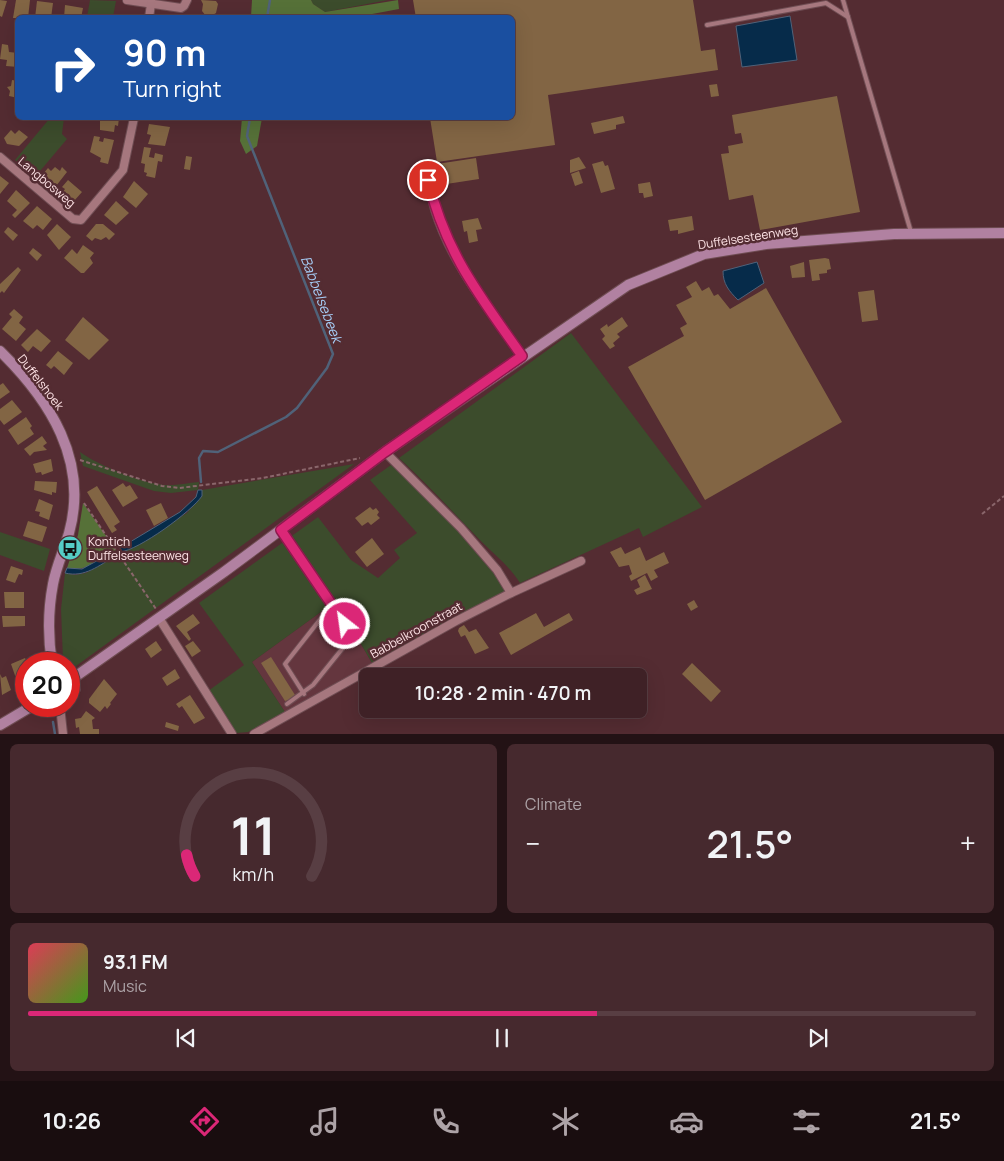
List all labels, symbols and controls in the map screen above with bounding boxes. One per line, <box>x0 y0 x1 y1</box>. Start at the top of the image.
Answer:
text: 90 m <box>123 29 206 77</box>
icon: right <box>40 35 105 100</box>
text: Turn right <box>123 74 221 104</box>
street label: Langbosweg <box>15 153 79 211</box>
pin <box>407 159 449 201</box>
icon: arrive <box>414 166 442 194</box>
street label: Duffelsesteenweg <box>697 221 799 253</box>
water label: Babbelsebeek <box>297 253 348 347</box>
street label: Duffelshoek <box>14 351 69 414</box>
place label: Kontich Duffelsesteenweg <box>88 533 189 564</box>
bus stop icon: Kontich Duffelsesteenweg <box>57 535 83 561</box>
position arrow <box>318 597 370 649</box>
street label: Babbelkroonstraat <box>367 598 465 662</box>
speed limit sign: 20 <box>15 652 80 717</box>
text: 10:28 · 2 min · 470 m <box>415 680 591 706</box>
text: Climate <box>525 793 582 815</box>
text: 11 <box>231 800 276 871</box>
text: 21.5° <box>706 817 793 869</box>
text: − <box>525 824 540 862</box>
text: + <box>960 824 976 862</box>
text: km/h <box>233 862 274 886</box>
text: 93.1 FM <box>103 949 168 975</box>
text: Music <box>103 975 147 997</box>
icon: previous <box>172 1024 200 1052</box>
icon: pause <box>488 1024 516 1052</box>
icon: next <box>804 1024 832 1052</box>
icon: directions <box>187 1104 222 1139</box>
icon: music <box>307 1104 342 1139</box>
icon: phone <box>428 1104 463 1139</box>
icon: climate <box>548 1104 583 1139</box>
icon: car <box>669 1104 704 1139</box>
icon: filters <box>789 1104 824 1139</box>
text: 10:26 <box>43 1106 101 1136</box>
text: 21.5° <box>910 1106 961 1136</box>

